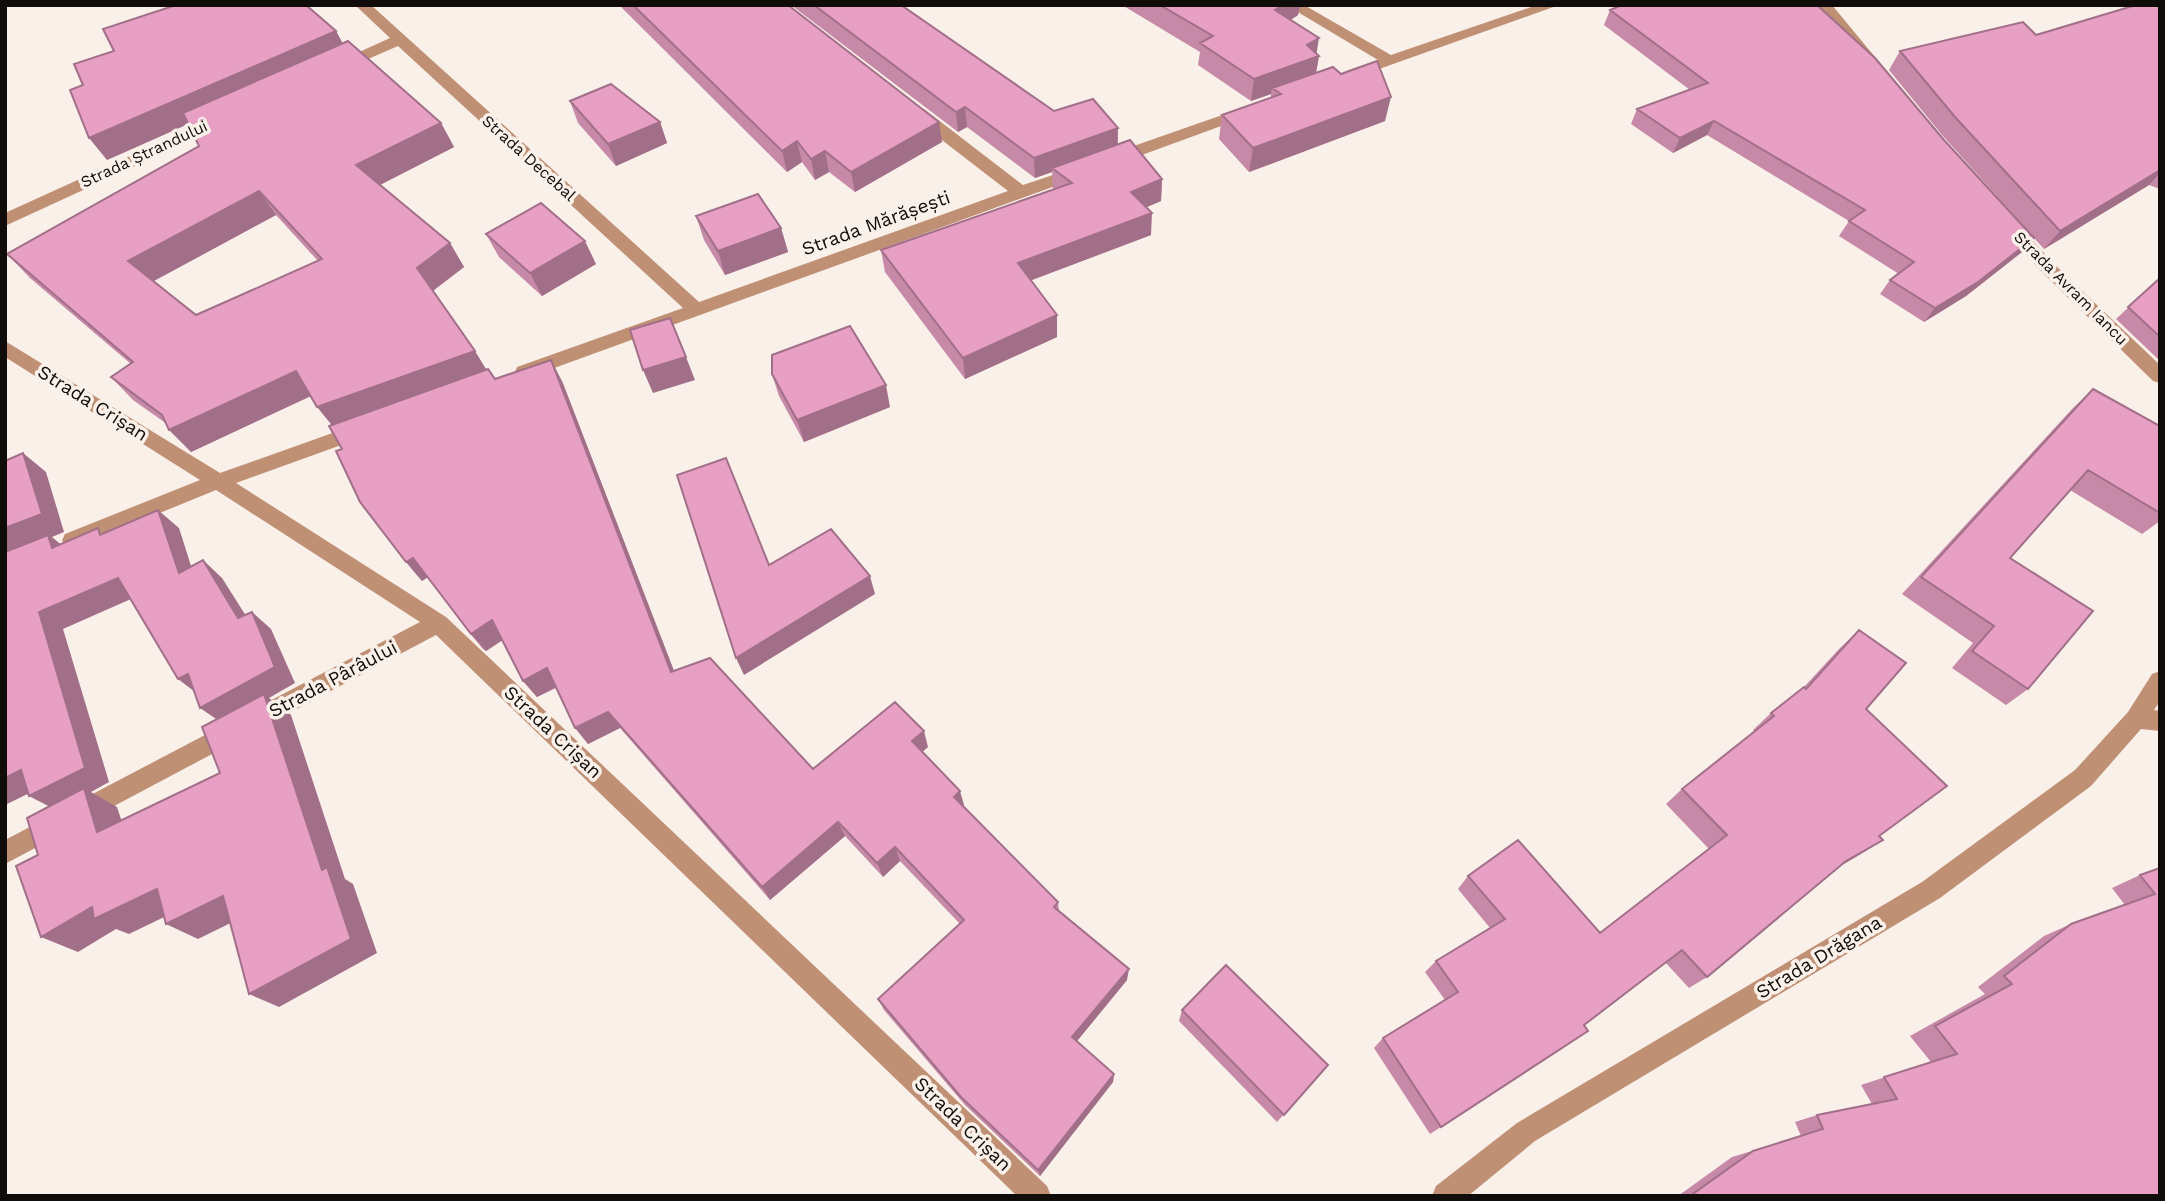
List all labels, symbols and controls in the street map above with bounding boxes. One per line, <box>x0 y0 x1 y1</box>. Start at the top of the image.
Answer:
street label: Strada Decebal <box>478 111 580 205</box>
street label: Strada Ștrandului <box>78 116 210 192</box>
street label: Strada Mărășești <box>799 185 953 261</box>
street label: Strada Avram Iancu <box>2010 227 2132 349</box>
street label: Strada Crișan <box>34 360 152 446</box>
street label: Strada Pârâului <box>265 636 401 722</box>
street label: Strada Crișan <box>499 681 607 783</box>
street label: Strada Drăgana <box>1752 910 1886 1004</box>
street label: Strada Crișan <box>910 1072 1016 1176</box>

